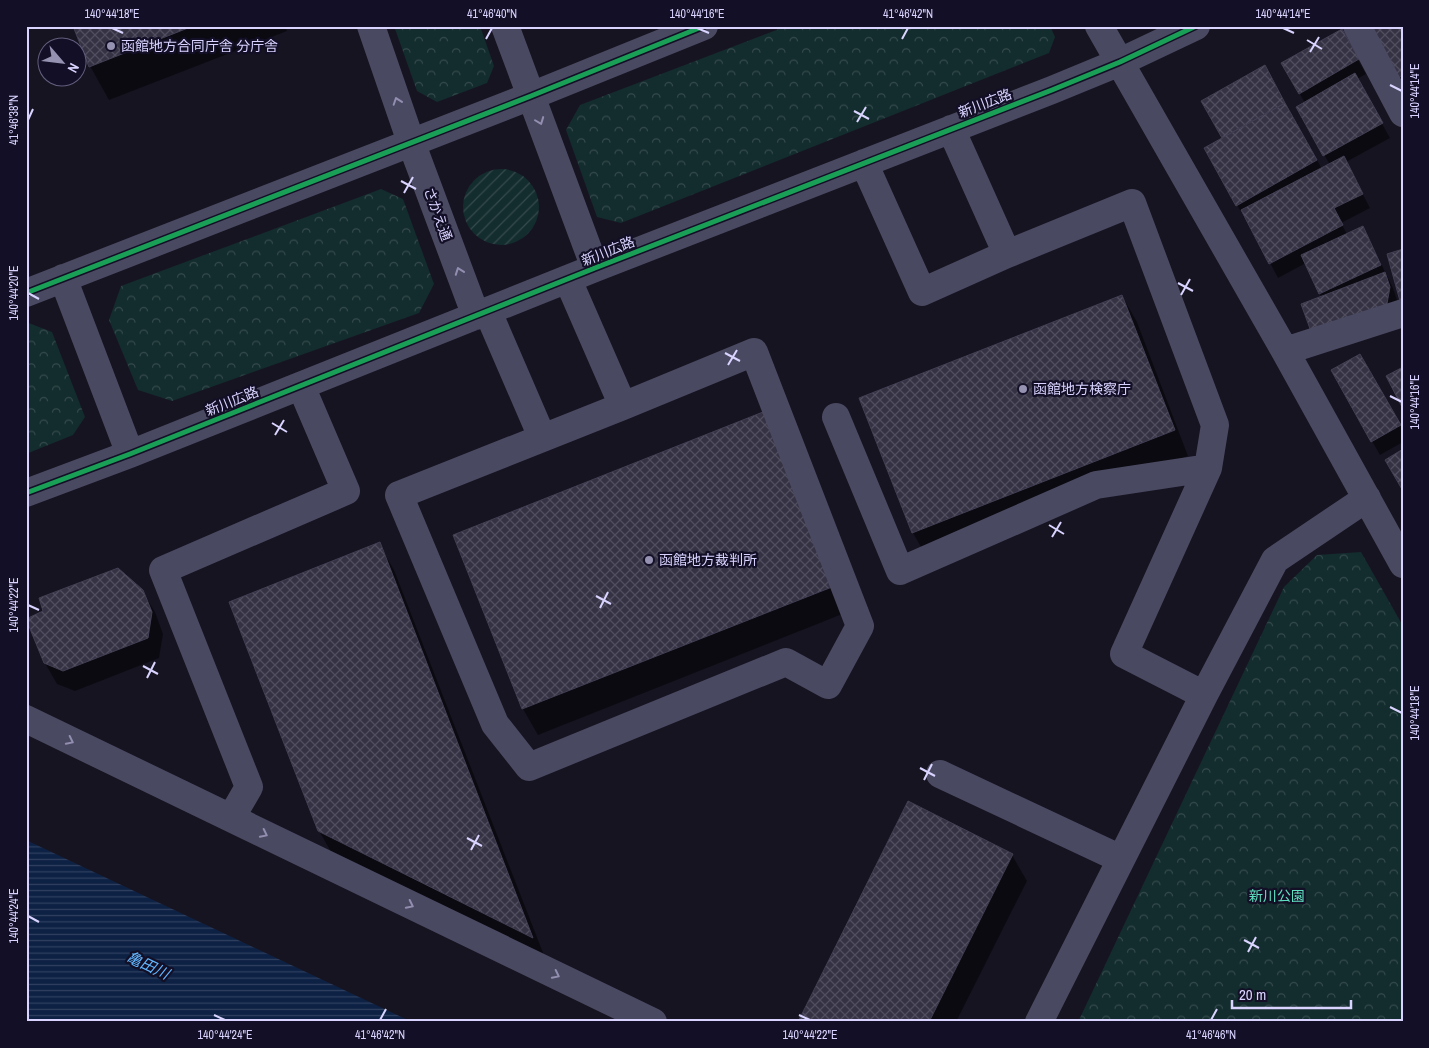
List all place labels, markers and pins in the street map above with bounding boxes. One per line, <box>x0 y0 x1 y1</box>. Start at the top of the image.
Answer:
place label: 函館地方合同庁舎 分庁舎 <box>121 37 278 55</box>
marker: 函館地方合同庁舎 分庁舎 <box>105 40 117 52</box>
place label: 函館地方検察庁 <box>1033 380 1131 398</box>
marker: 函館地方検察庁 <box>1017 383 1029 395</box>
place label: 函館地方裁判所 <box>659 551 757 569</box>
marker: 函館地方裁判所 <box>643 554 655 566</box>

